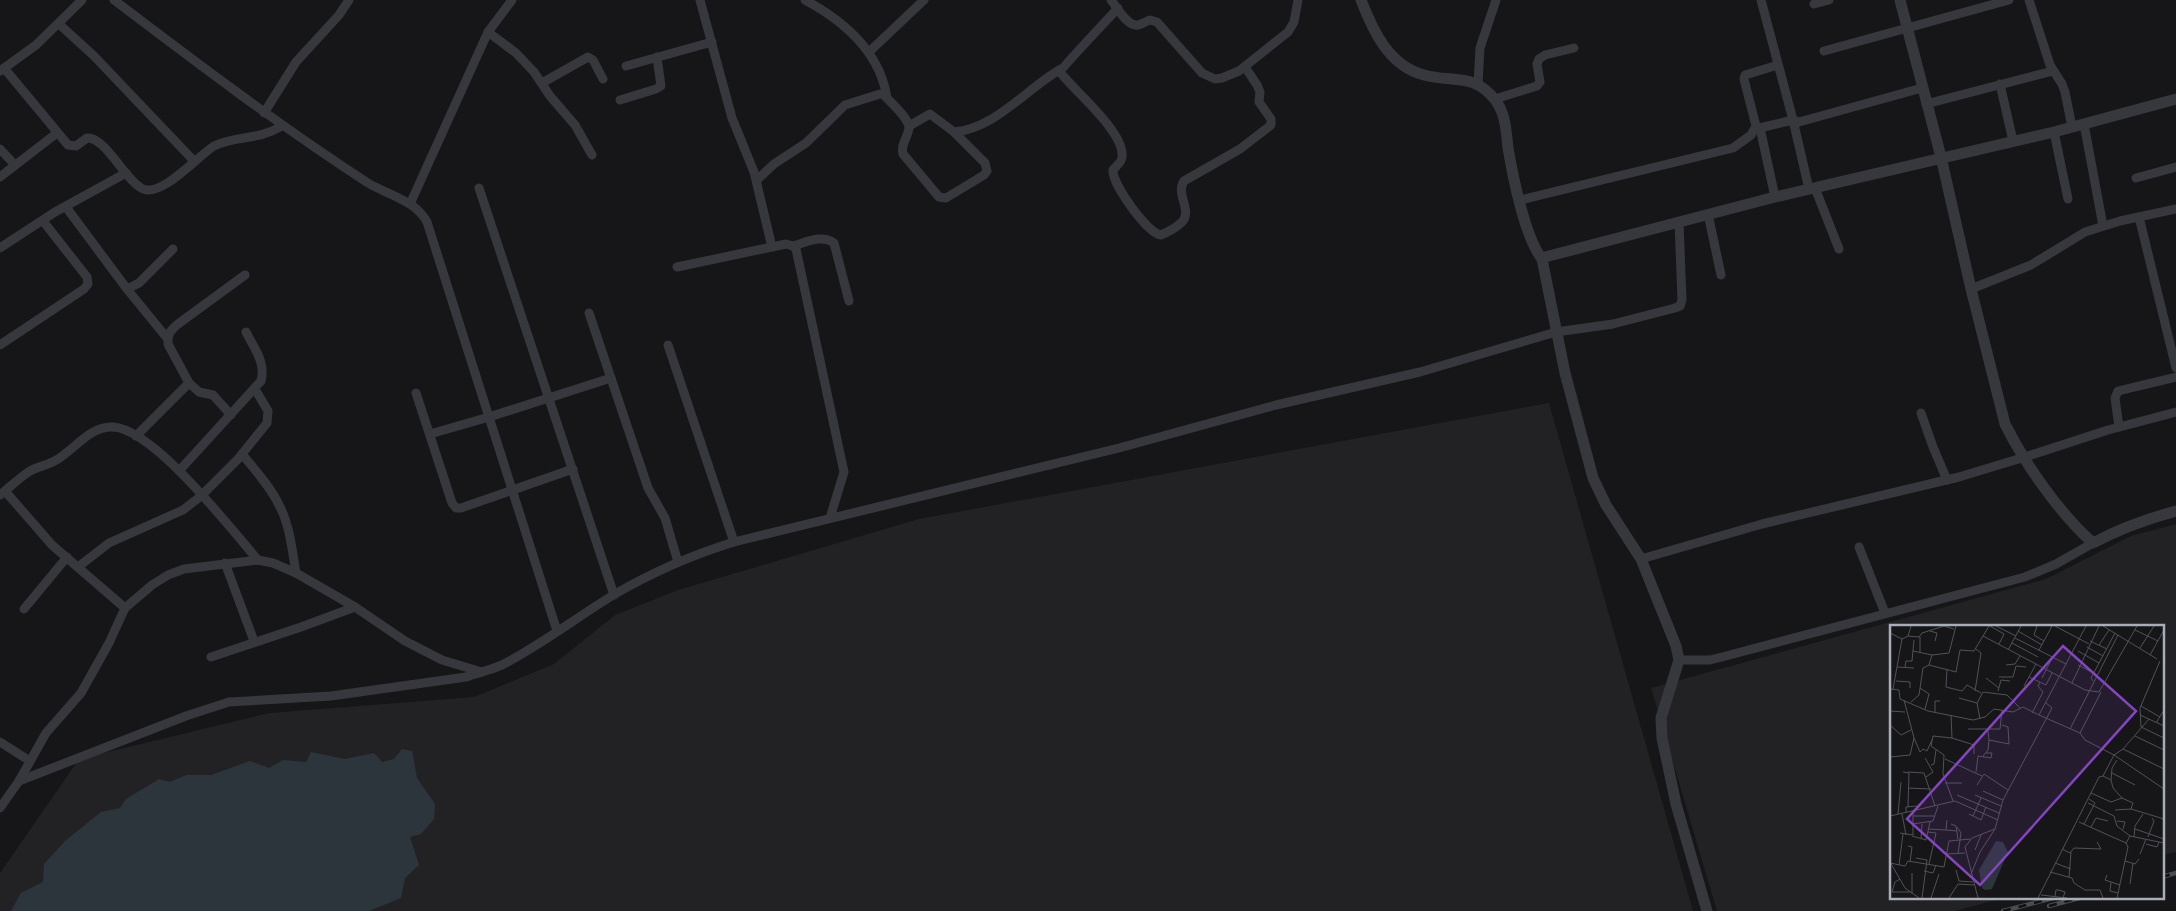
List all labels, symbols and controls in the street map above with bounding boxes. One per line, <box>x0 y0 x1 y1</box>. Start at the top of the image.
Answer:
inset map <box>1890 625 2164 898</box>

